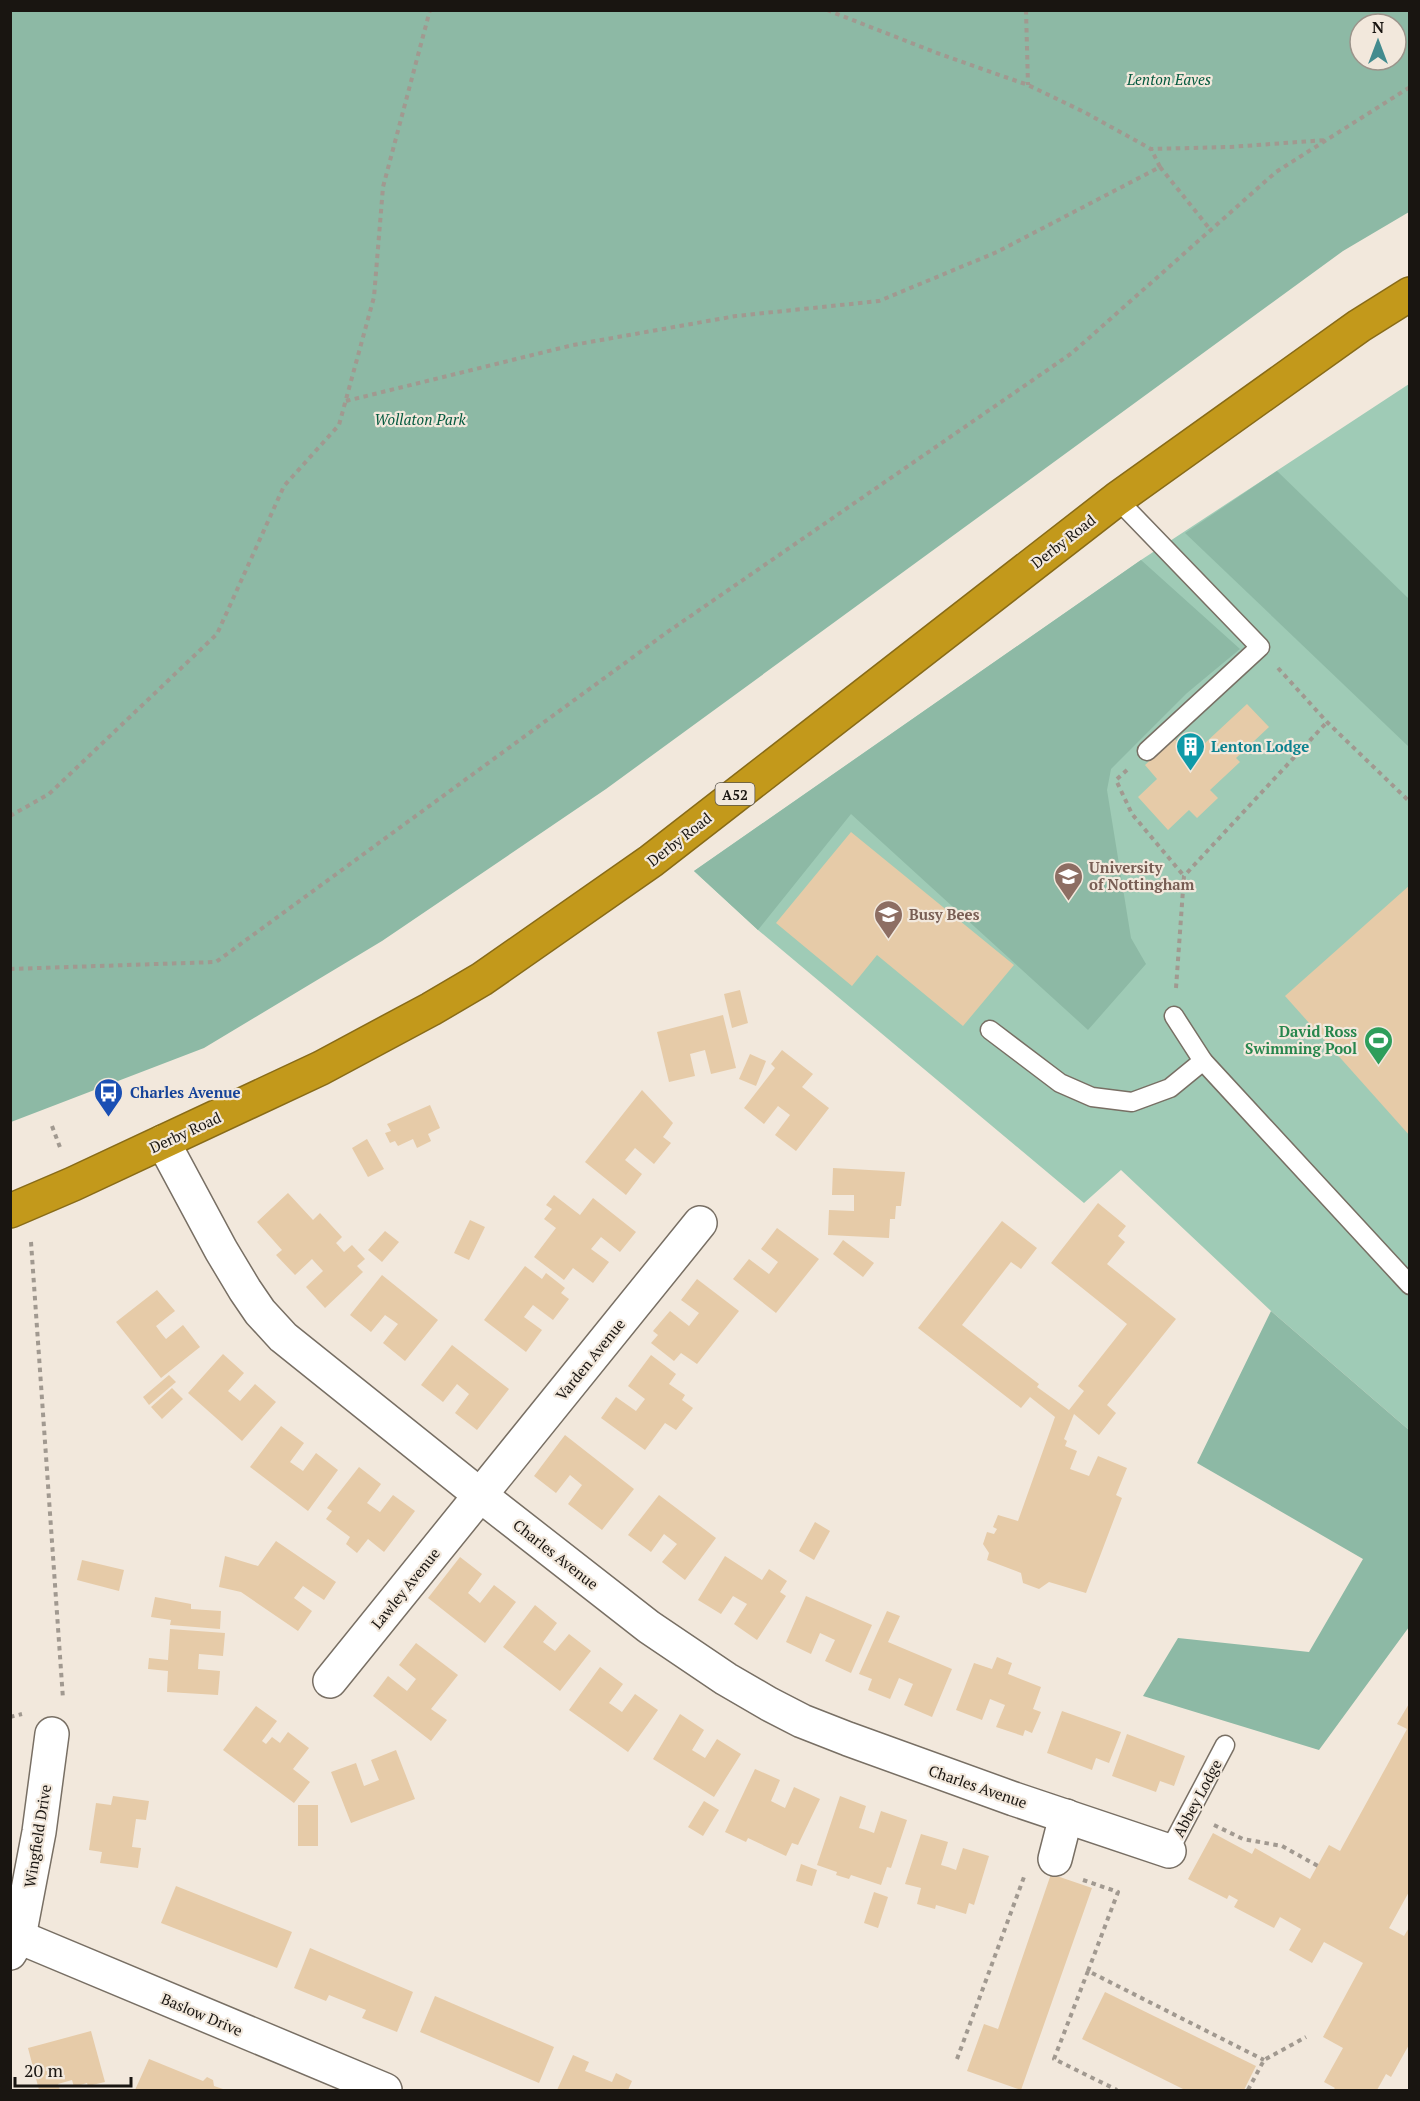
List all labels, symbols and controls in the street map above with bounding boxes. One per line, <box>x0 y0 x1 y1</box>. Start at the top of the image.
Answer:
north arrow <box>1348 12 1408 72</box>
text: N <box>1372 16 1384 38</box>
park label: Lenton Eaves <box>1126 69 1211 89</box>
park label: Wollaton Park <box>374 409 467 429</box>
street label: Derby Road <box>1027 510 1099 572</box>
building icon: Lenton Lodge <box>1174 730 1206 772</box>
place label: Lenton Lodge <box>1211 736 1309 756</box>
road number: A52 <box>716 783 754 805</box>
street label: Derby Road <box>643 808 715 870</box>
place label: University of Nottingham <box>1089 857 1195 894</box>
school or university icon: University of Nottingham <box>1052 860 1084 902</box>
school or university icon: Busy Bees <box>872 898 904 940</box>
place label: Busy Bees <box>909 904 980 924</box>
place label: David Ross Swimming Pool <box>1245 1021 1357 1058</box>
sports icon: David Ross Swimming Pool <box>1362 1024 1394 1066</box>
bus stop icon: Charles Avenue <box>93 1076 125 1118</box>
place label: Charles Avenue <box>130 1082 241 1102</box>
street label: Derby Road <box>146 1107 224 1157</box>
street label: Varden Avenue <box>551 1314 629 1404</box>
street label: Charles Avenue <box>509 1514 603 1594</box>
street label: Lawley Avenue <box>366 1543 444 1633</box>
street label: Abbey Lodge <box>1168 1756 1226 1840</box>
street label: Charles Avenue <box>926 1760 1030 1812</box>
street label: Wingfield Drive <box>19 1783 55 1889</box>
street label: Baslow Drive <box>158 1988 246 2040</box>
scale bar <box>15 2050 130 2088</box>
text: 20 m <box>24 2058 64 2082</box>

